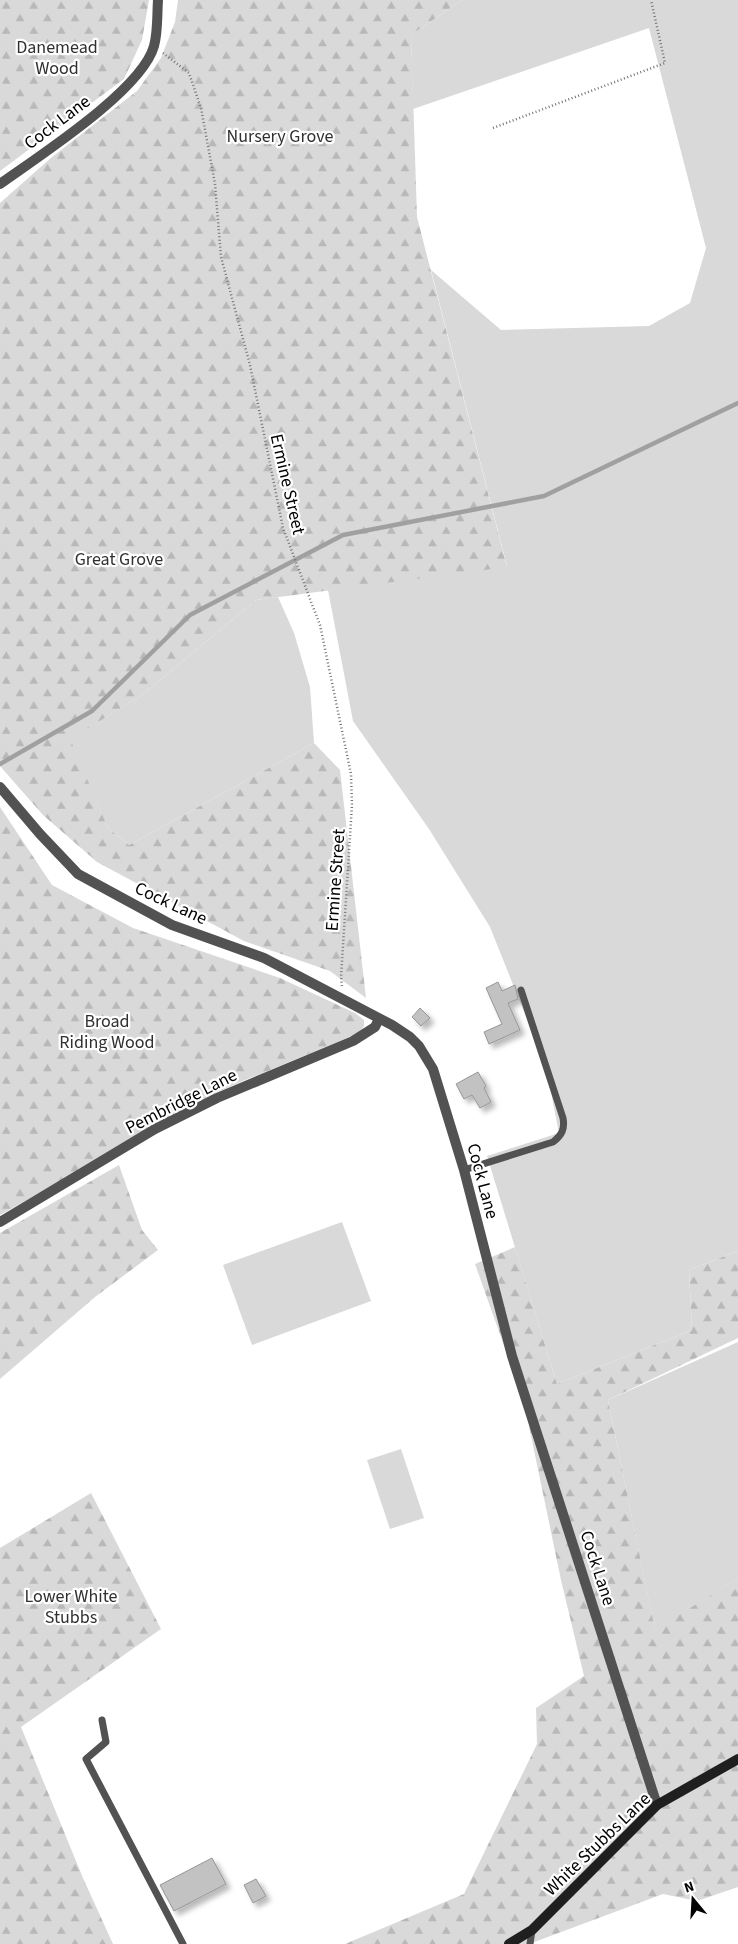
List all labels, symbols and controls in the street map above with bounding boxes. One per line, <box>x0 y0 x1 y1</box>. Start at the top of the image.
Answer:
park label: Danemead Wood <box>16 35 98 81</box>
street label: Cock Lane <box>19 89 96 156</box>
park label: Nursery Grove <box>227 124 334 149</box>
street label: Ermine Street <box>264 431 311 537</box>
park label: Great Grove <box>75 547 163 572</box>
street label: Ermine Street <box>319 828 352 932</box>
street label: Cock Lane <box>130 876 211 931</box>
park label: Broad Riding Wood <box>59 1009 155 1055</box>
street label: Pembridge Lane <box>121 1063 241 1140</box>
street label: Cock Lane <box>460 1141 505 1222</box>
street label: Cock Lane <box>574 1528 621 1609</box>
park label: Lower White Stubbs <box>24 1584 118 1630</box>
street label: White Stubbs Lane <box>539 1787 656 1902</box>
north arrow <box>668 1874 718 1924</box>
text: N <box>682 1877 697 1899</box>

